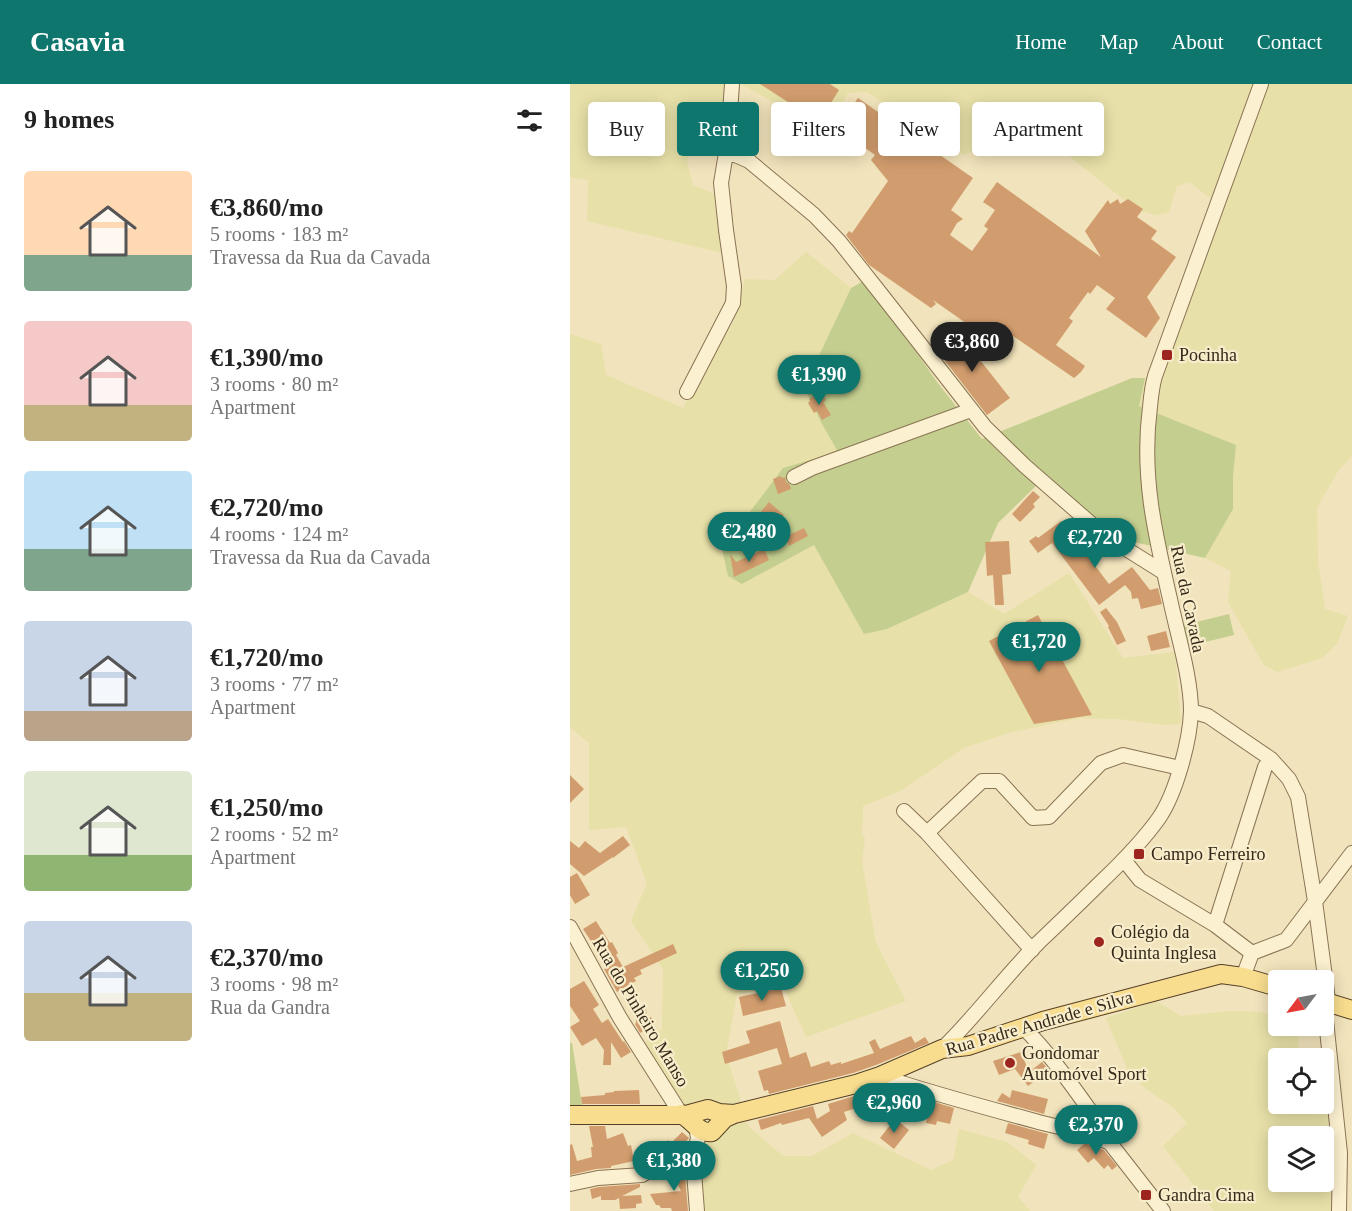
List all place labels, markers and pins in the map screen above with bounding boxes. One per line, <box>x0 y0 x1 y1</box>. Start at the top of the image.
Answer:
pin: €3,860 <box>923 322 1021 373</box>
place label: Pocinha <box>1179 345 1237 365</box>
marker: Pocinha <box>1160 348 1174 362</box>
pin: €1,390 <box>770 355 868 406</box>
pin: €2,480 <box>700 512 798 563</box>
pin: €2,720 <box>1046 518 1144 569</box>
pin: €1,720 <box>990 622 1088 673</box>
place label: Campo Ferreiro <box>1151 844 1265 864</box>
marker: Campo Ferreiro <box>1132 847 1146 861</box>
place label: Colégio da Quinta Inglesa <box>1111 922 1216 963</box>
marker: Colégio da Quinta Inglesa <box>1092 935 1106 949</box>
pin: €1,250 <box>713 951 811 1002</box>
place label: Gondomar Automóvel Sport <box>1022 1043 1147 1084</box>
marker: Gondomar Automóvel Sport <box>1003 1056 1017 1070</box>
pin: €2,960 <box>845 1083 943 1134</box>
pin: €2,370 <box>1047 1105 1145 1156</box>
pin: €1,380 <box>625 1141 723 1192</box>
place label: Gandra Cima <box>1158 1185 1254 1205</box>
marker: Gandra Cima <box>1139 1188 1153 1202</box>

